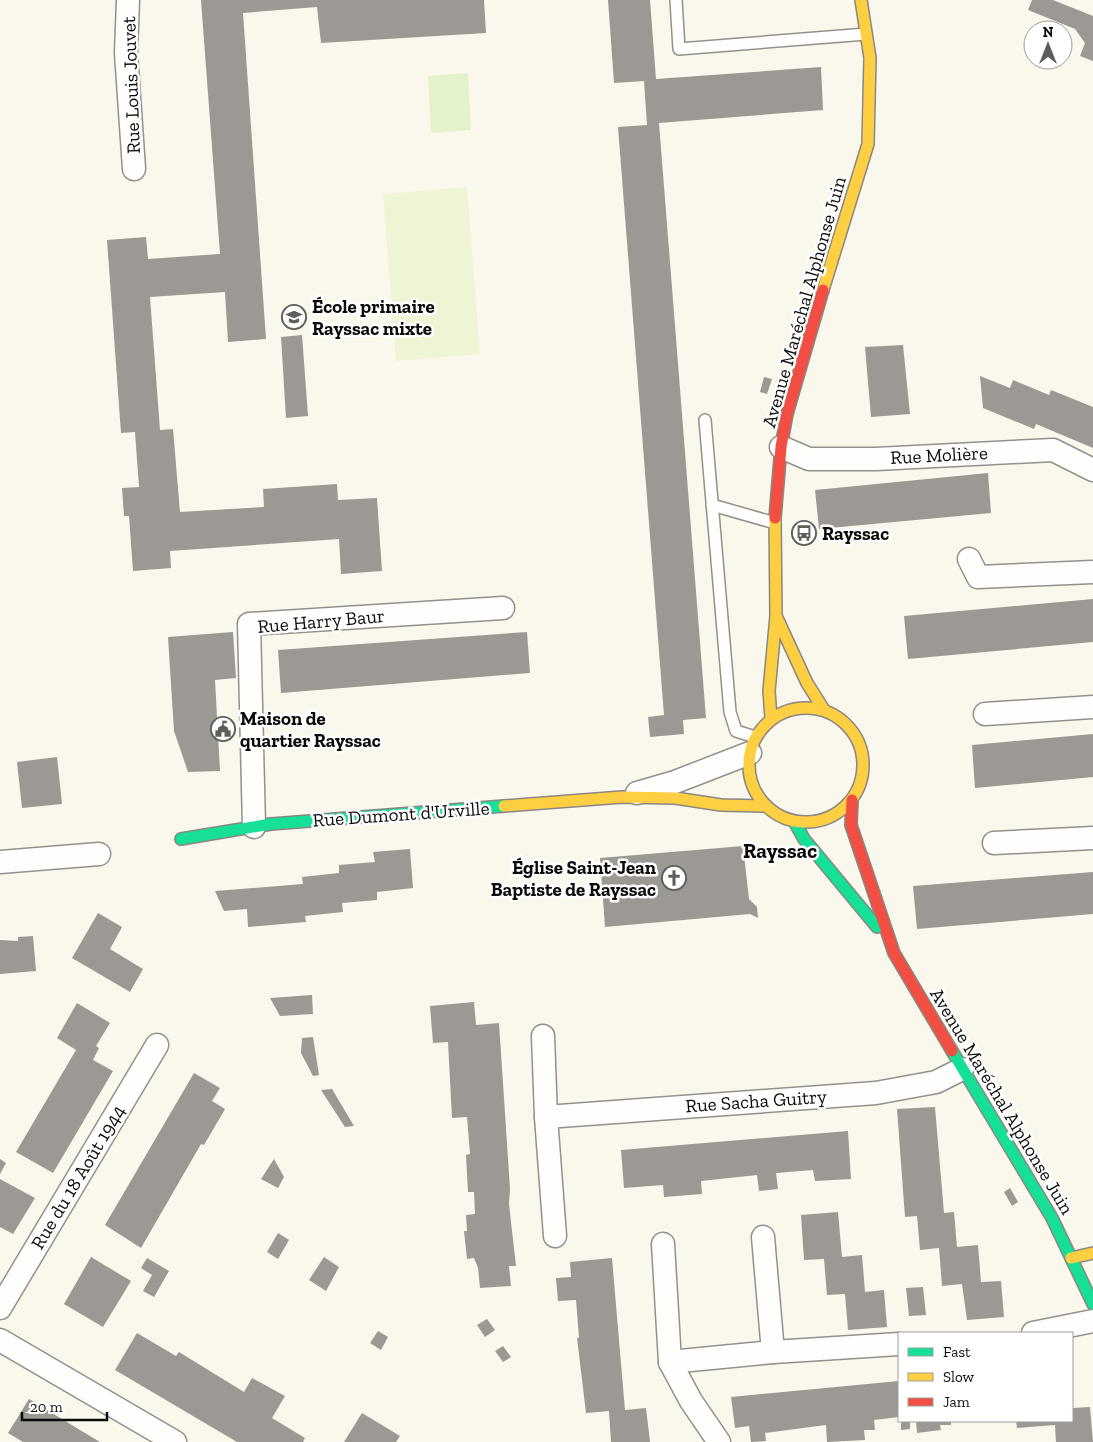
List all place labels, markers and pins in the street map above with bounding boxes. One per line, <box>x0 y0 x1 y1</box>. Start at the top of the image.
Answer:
place label: École primaire Rayssac mixte <box>312 295 435 340</box>
school or university icon: École primaire Rayssac mixte <box>281 304 307 330</box>
bus stop icon: Rayssac <box>791 520 817 546</box>
place label: Rayssac <box>822 522 889 545</box>
place label: Maison de quartier Rayssac <box>240 707 381 752</box>
public building icon: Maison de quartier Rayssac <box>210 716 236 742</box>
place label: Église Saint-Jean Baptiste de Rayssac <box>491 856 657 901</box>
church icon: Église Saint-Jean Baptiste de Rayssac <box>661 865 687 891</box>

